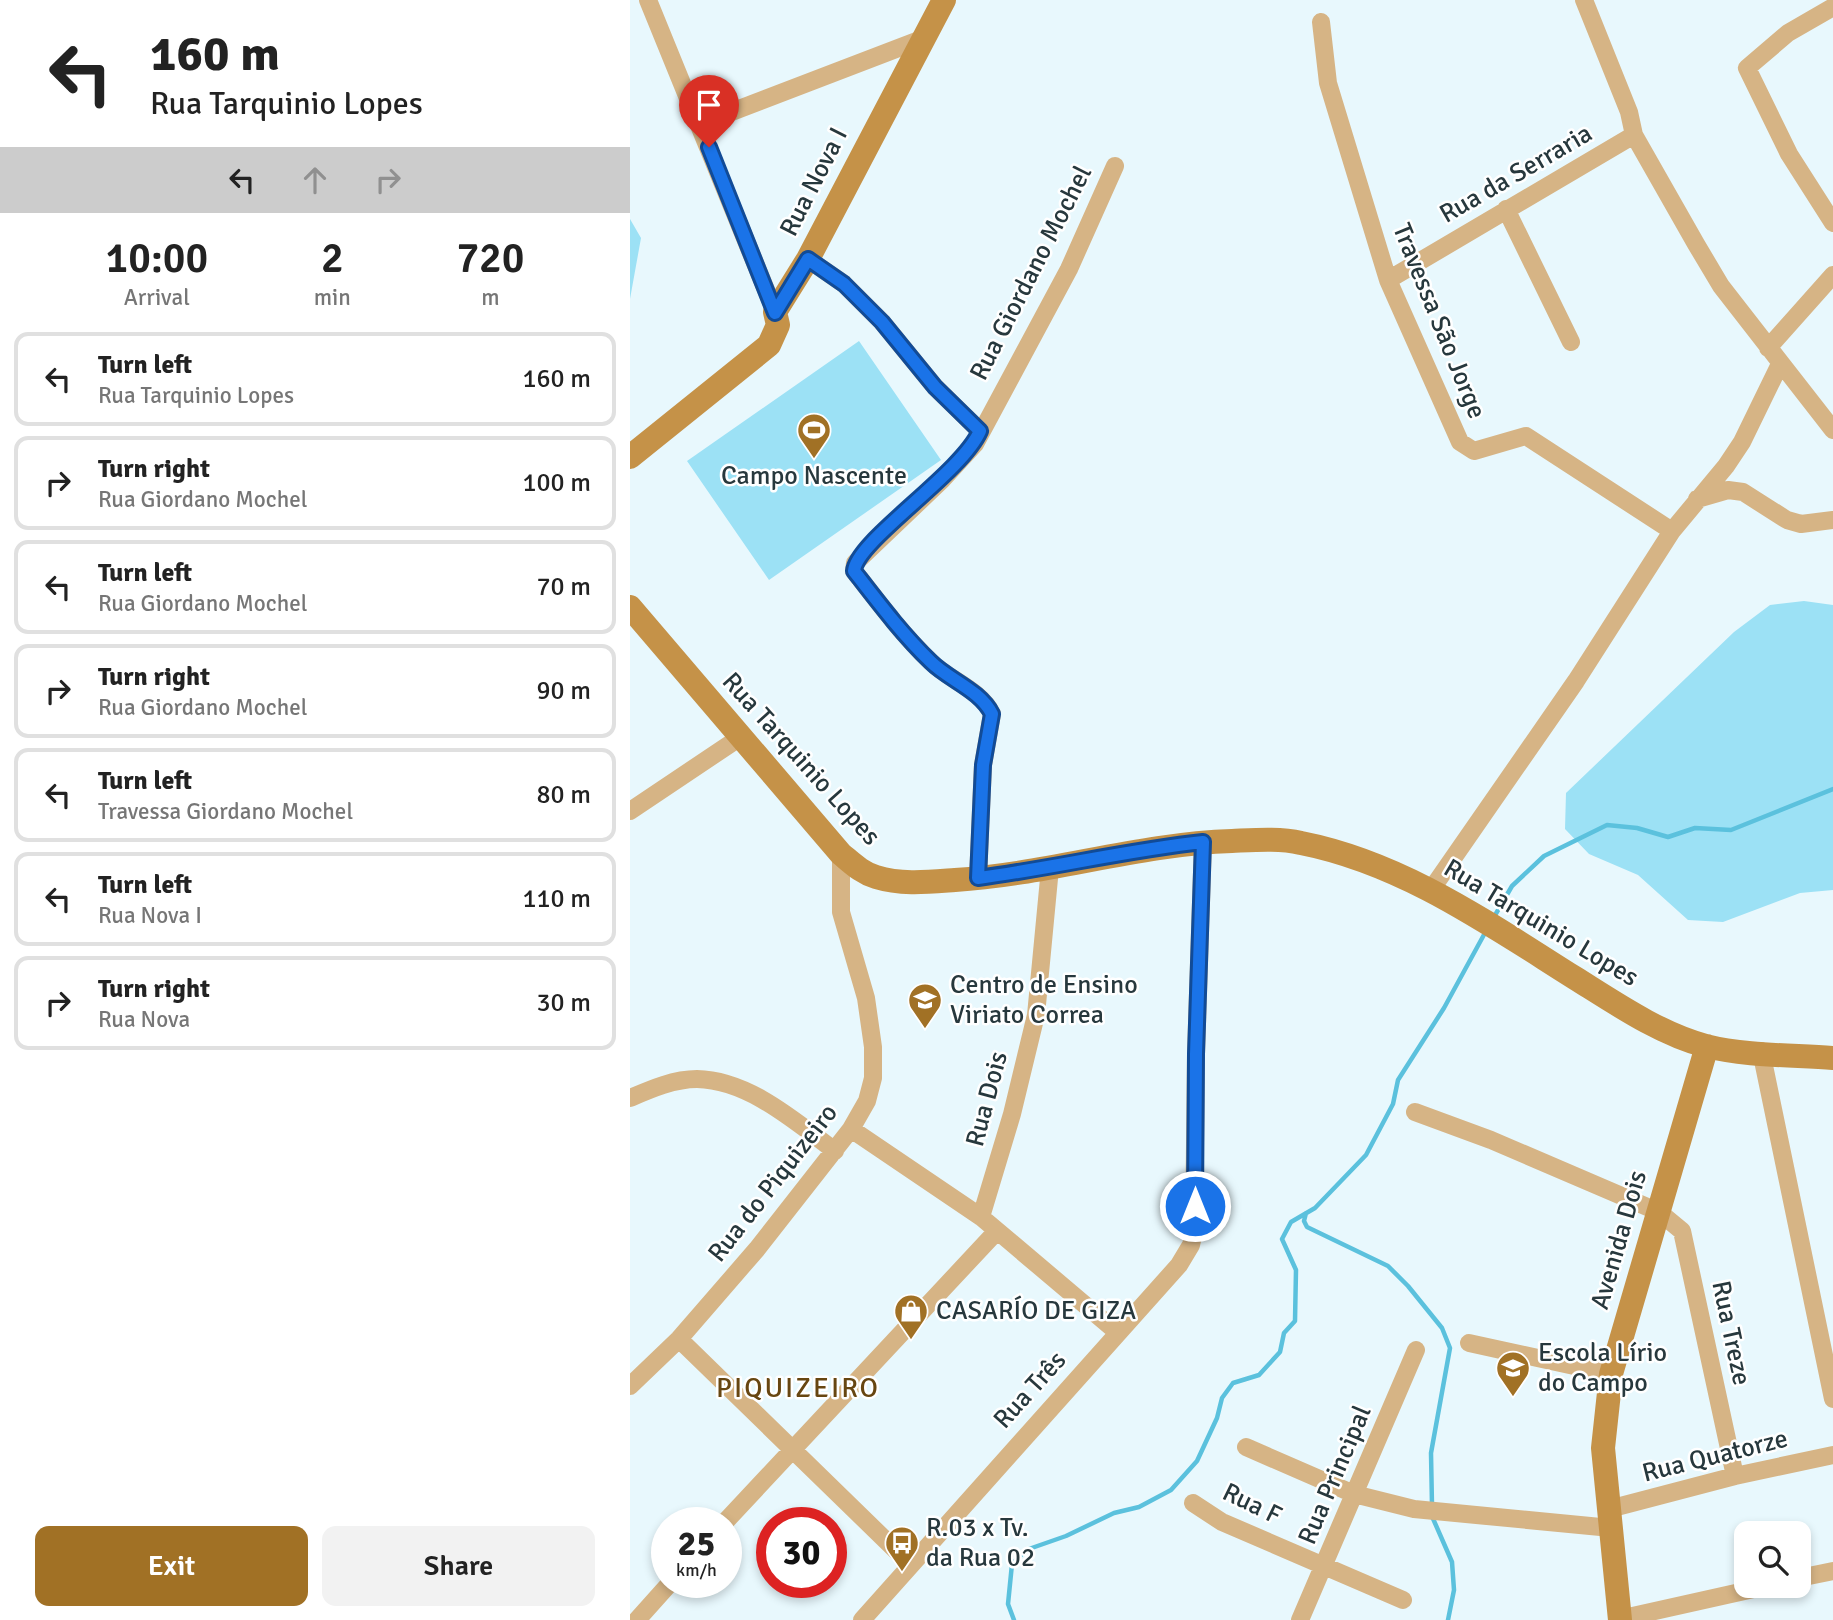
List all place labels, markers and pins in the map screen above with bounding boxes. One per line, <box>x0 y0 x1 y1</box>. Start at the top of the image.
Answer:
pin <box>679 75 739 147</box>
sports icon: Campo Nascente <box>795 411 833 460</box>
place label: Campo Nascente <box>721 460 907 492</box>
place label: Centro de Ensino Viriato Correa <box>950 969 1138 1031</box>
school or university icon: Centro de Ensino Viriato Correa <box>906 981 944 1030</box>
shop icon: CASARÍO DE GIZA <box>892 1292 930 1341</box>
place label: CASARÍO DE GIZA <box>936 1295 1136 1327</box>
place label: Escola Lírio do Campo <box>1538 1337 1667 1399</box>
school or university icon: Escola Lírio do Campo <box>1494 1349 1532 1398</box>
place label: R.03 x Tv. da Rua 02 <box>926 1512 1035 1574</box>
bus stop icon: R.03 x Tv. da Rua 02 <box>883 1524 921 1573</box>

